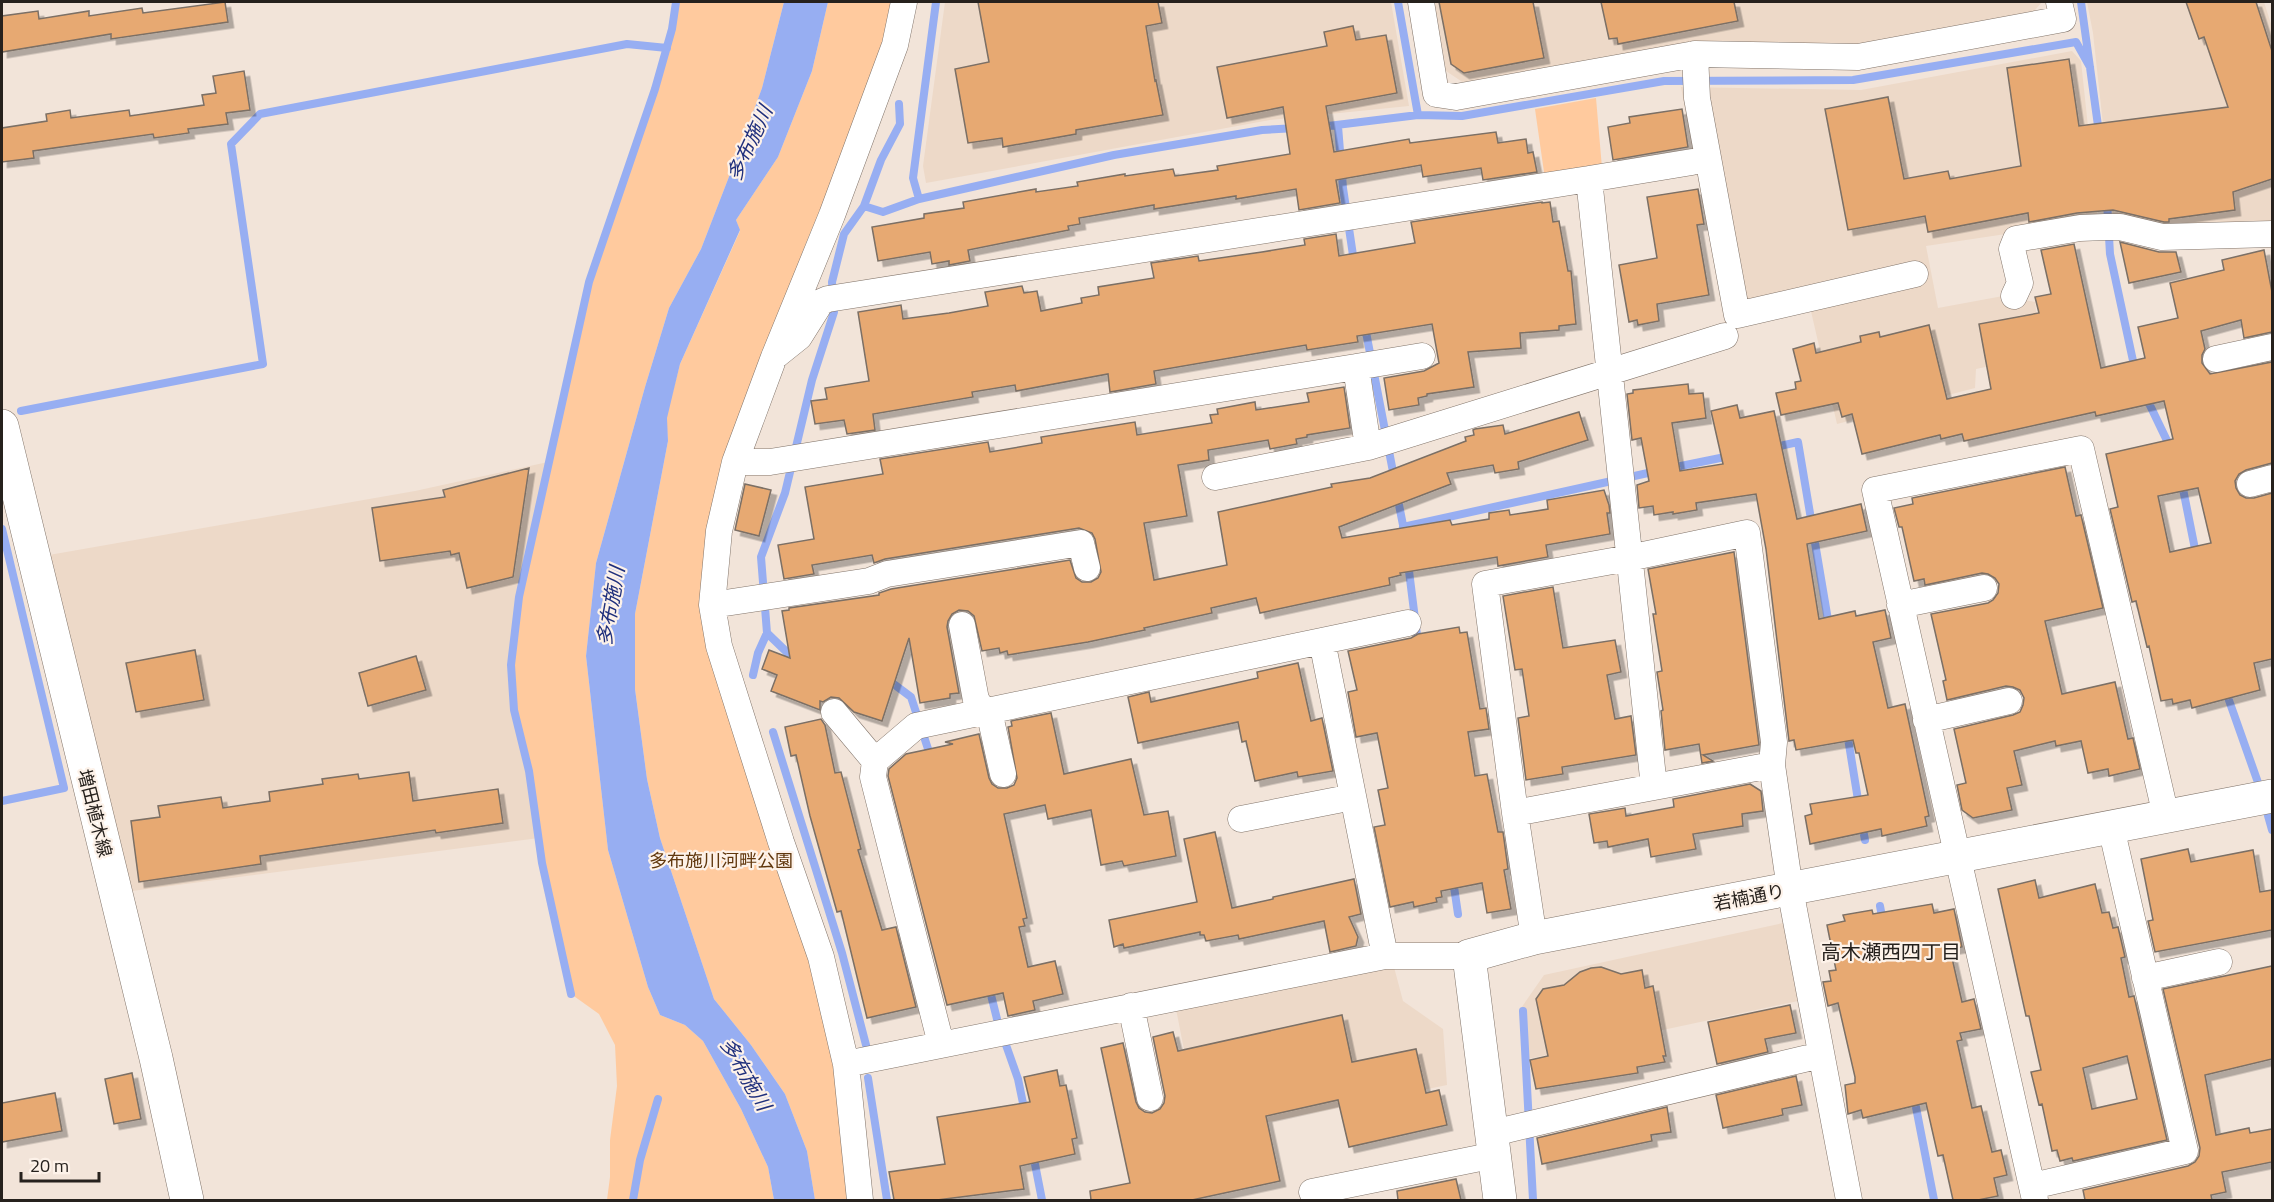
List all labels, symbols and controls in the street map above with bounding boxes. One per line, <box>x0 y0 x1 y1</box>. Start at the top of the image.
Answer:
water label: 多布施川 <box>718 98 781 186</box>
water label: 多布施川 <box>588 562 633 648</box>
street label: 増田植木線 <box>71 766 119 860</box>
park label: 多布施川河畔公園 <box>649 847 793 874</box>
street label: 若楠通り <box>1711 877 1787 917</box>
district label: 高木瀬西四丁目 <box>1821 936 1961 967</box>
water label: 多布施川 <box>713 1032 780 1118</box>
scale bar <box>21 1145 99 1183</box>
text: 20 m <box>30 1152 69 1179</box>

